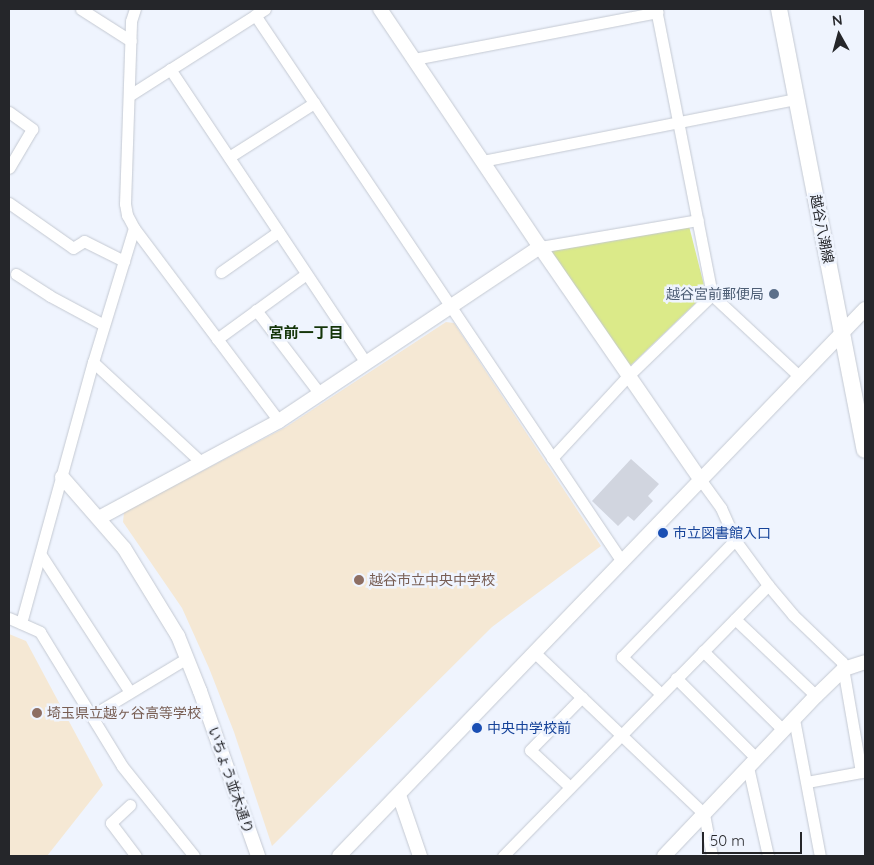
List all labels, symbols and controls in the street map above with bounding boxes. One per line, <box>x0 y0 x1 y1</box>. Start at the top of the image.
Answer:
north arrow <box>814 10 864 60</box>
text: N <box>831 11 843 30</box>
street label: 越谷八潮線 <box>807 193 837 265</box>
place label: 越谷宮前郵便局 <box>666 286 764 302</box>
marker: 越谷宮前郵便局 <box>768 288 780 300</box>
district label: 宮前一丁目 <box>269 324 343 342</box>
place label: 市立図書館入口 <box>673 525 771 541</box>
marker: 市立図書館入口 <box>657 527 669 539</box>
place label: 越谷市立中央中学校 <box>369 572 495 588</box>
marker: 越谷市立中央中学校 <box>353 574 365 586</box>
place label: 埼玉県立越ヶ谷高等学校 <box>47 705 201 721</box>
marker: 埼玉県立越ヶ谷高等学校 <box>31 707 43 719</box>
place label: 中央中学校前 <box>487 720 571 736</box>
marker: 中央中学校前 <box>471 722 483 734</box>
street label: いちょう並木通り <box>205 724 257 836</box>
scale bar <box>704 822 804 854</box>
text: 50 m <box>710 831 745 850</box>

